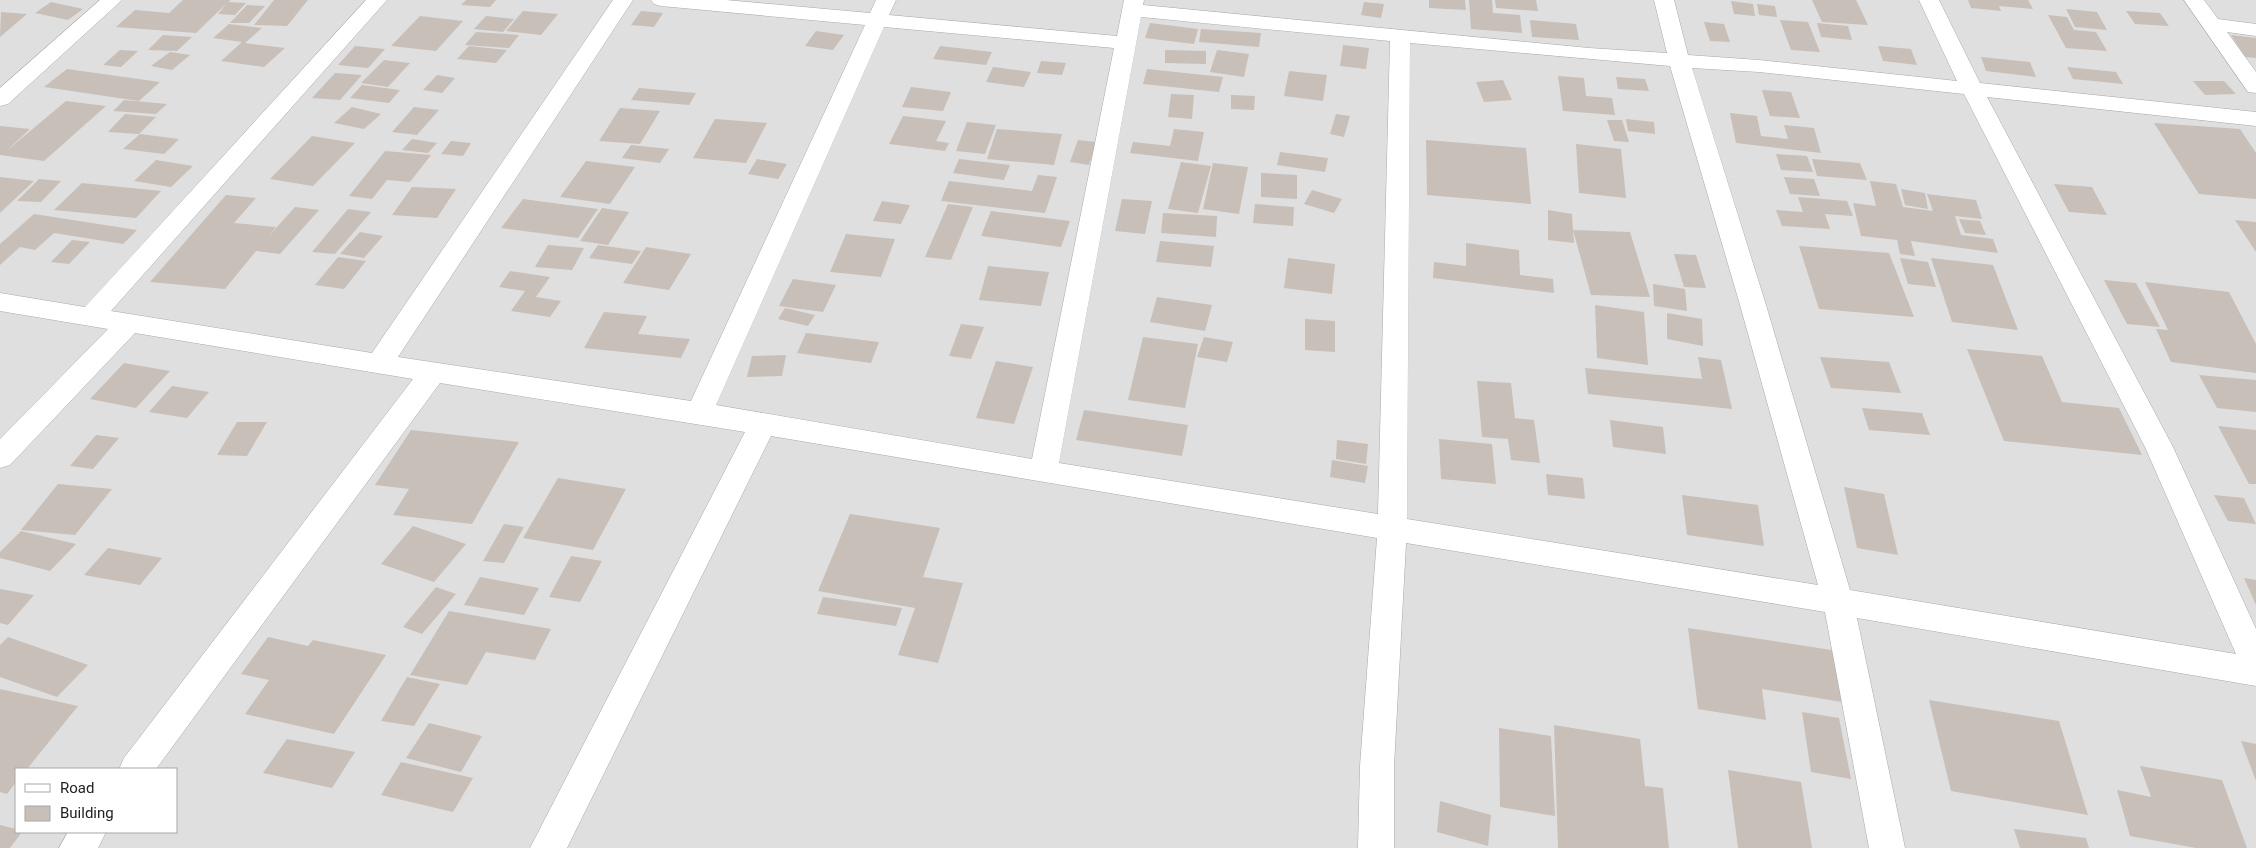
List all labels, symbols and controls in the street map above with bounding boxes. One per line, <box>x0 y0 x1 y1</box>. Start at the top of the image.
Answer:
legend <box>15 768 178 833</box>
text: Road <box>60 779 94 797</box>
text: Building <box>60 804 114 822</box>

